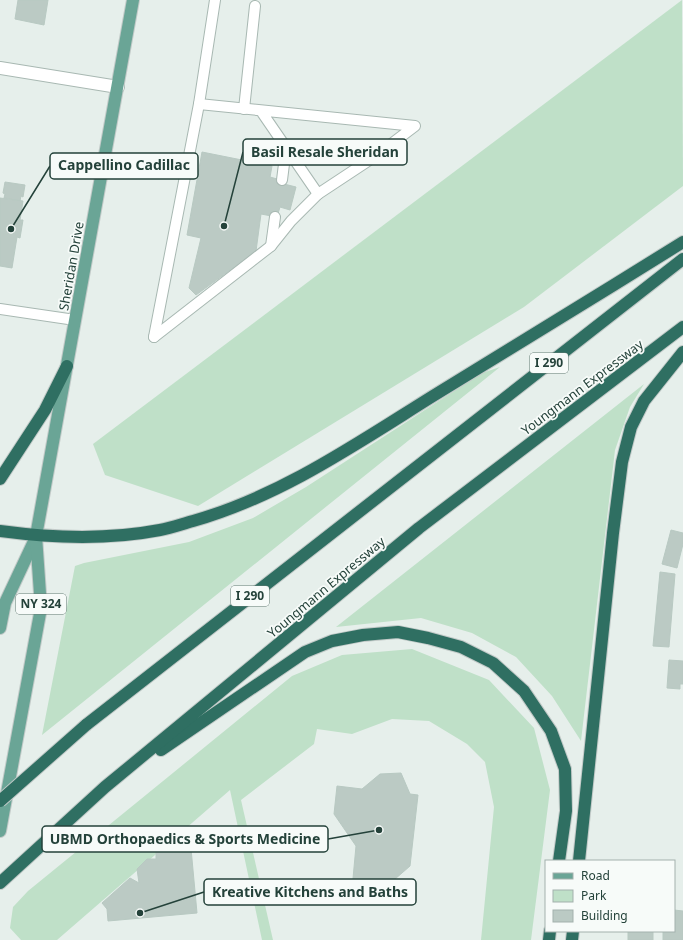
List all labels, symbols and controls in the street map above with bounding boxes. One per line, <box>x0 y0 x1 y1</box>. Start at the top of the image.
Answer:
callout: Basil Resale Sheridan <box>243 139 407 165</box>
text: Basil Resale Sheridan <box>251 142 399 161</box>
callout: Cappellino Cadillac <box>50 153 198 179</box>
text: Cappellino Cadillac <box>58 155 190 174</box>
street label: Sheridan Drive <box>54 220 88 312</box>
street label: Youngmann Expressway <box>517 335 647 439</box>
road number: I 290 <box>530 353 568 373</box>
street label: Youngmann Expressway <box>263 532 389 642</box>
road number: I 290 <box>231 586 269 606</box>
road number: NY 324 <box>16 594 66 614</box>
callout: UBMD Orthopaedics & Sports Medicine <box>42 826 328 852</box>
text: UBMD Orthopaedics & Sports Medicine <box>50 829 320 848</box>
legend <box>545 860 675 932</box>
text: Road <box>581 867 610 884</box>
callout: Kreative Kitchens and Baths <box>204 879 416 905</box>
text: Kreative Kitchens and Baths <box>212 882 408 901</box>
text: Park <box>581 887 607 904</box>
text: Building <box>581 907 628 924</box>

